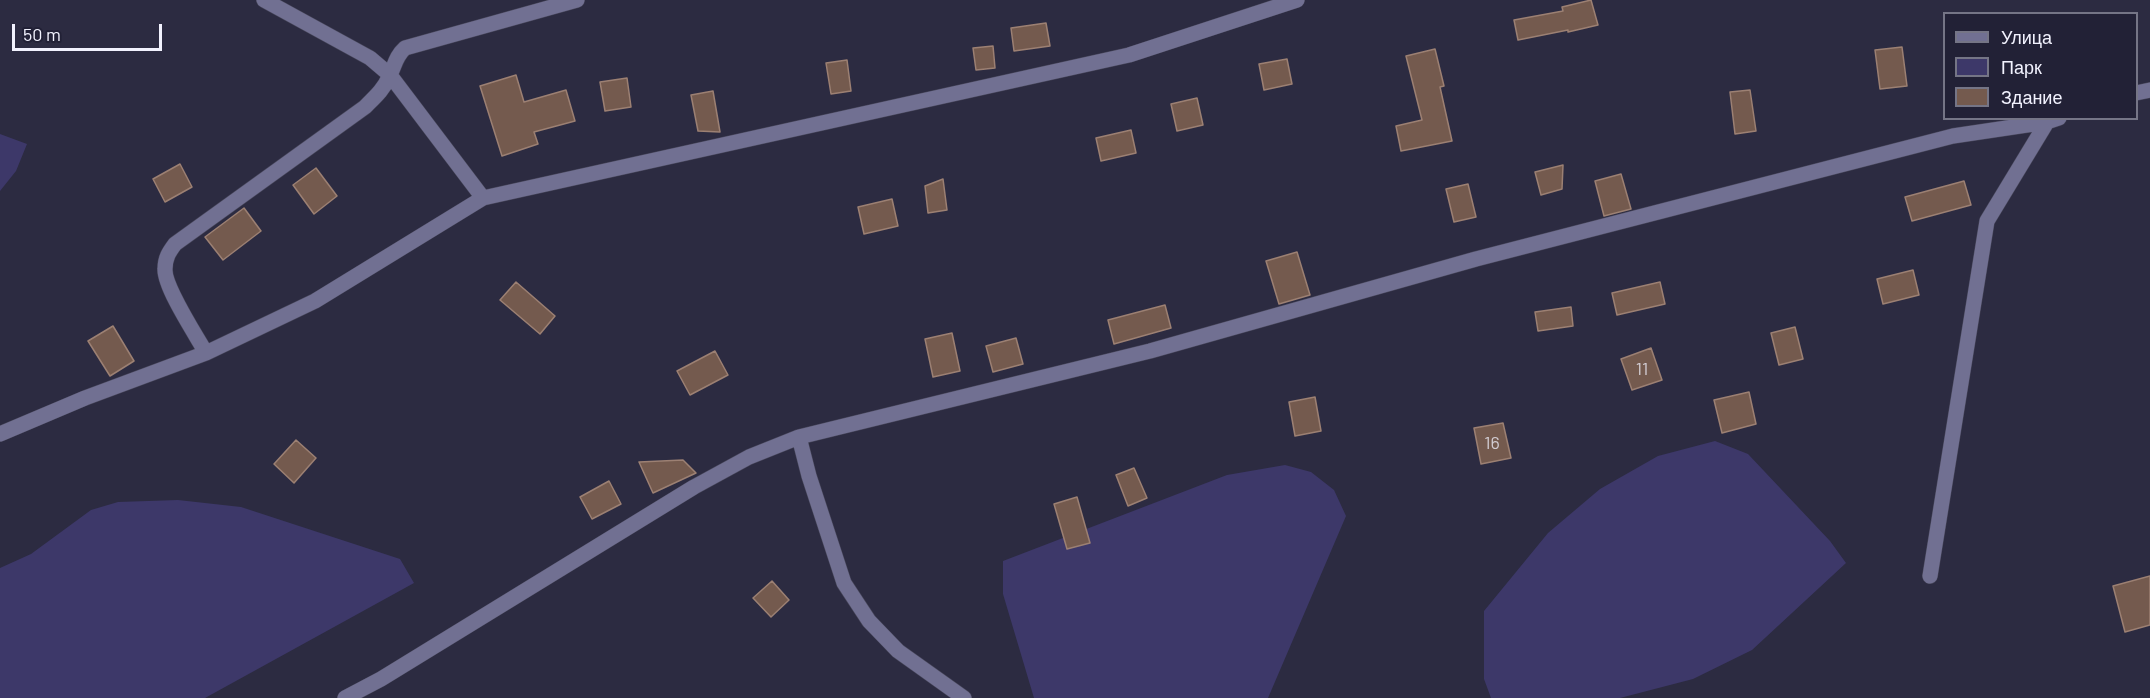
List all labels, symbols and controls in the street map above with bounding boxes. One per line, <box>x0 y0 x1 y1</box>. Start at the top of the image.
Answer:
scale bar <box>15 12 165 50</box>
legend <box>1943 12 2138 120</box>
text: 50 m <box>23 23 61 45</box>
text: Улица <box>2001 26 2052 48</box>
text: Парк <box>2001 56 2042 78</box>
text: Здание <box>2001 86 2062 108</box>
house number: 11 <box>1636 358 1648 380</box>
house number: 16 <box>1484 432 1500 454</box>

